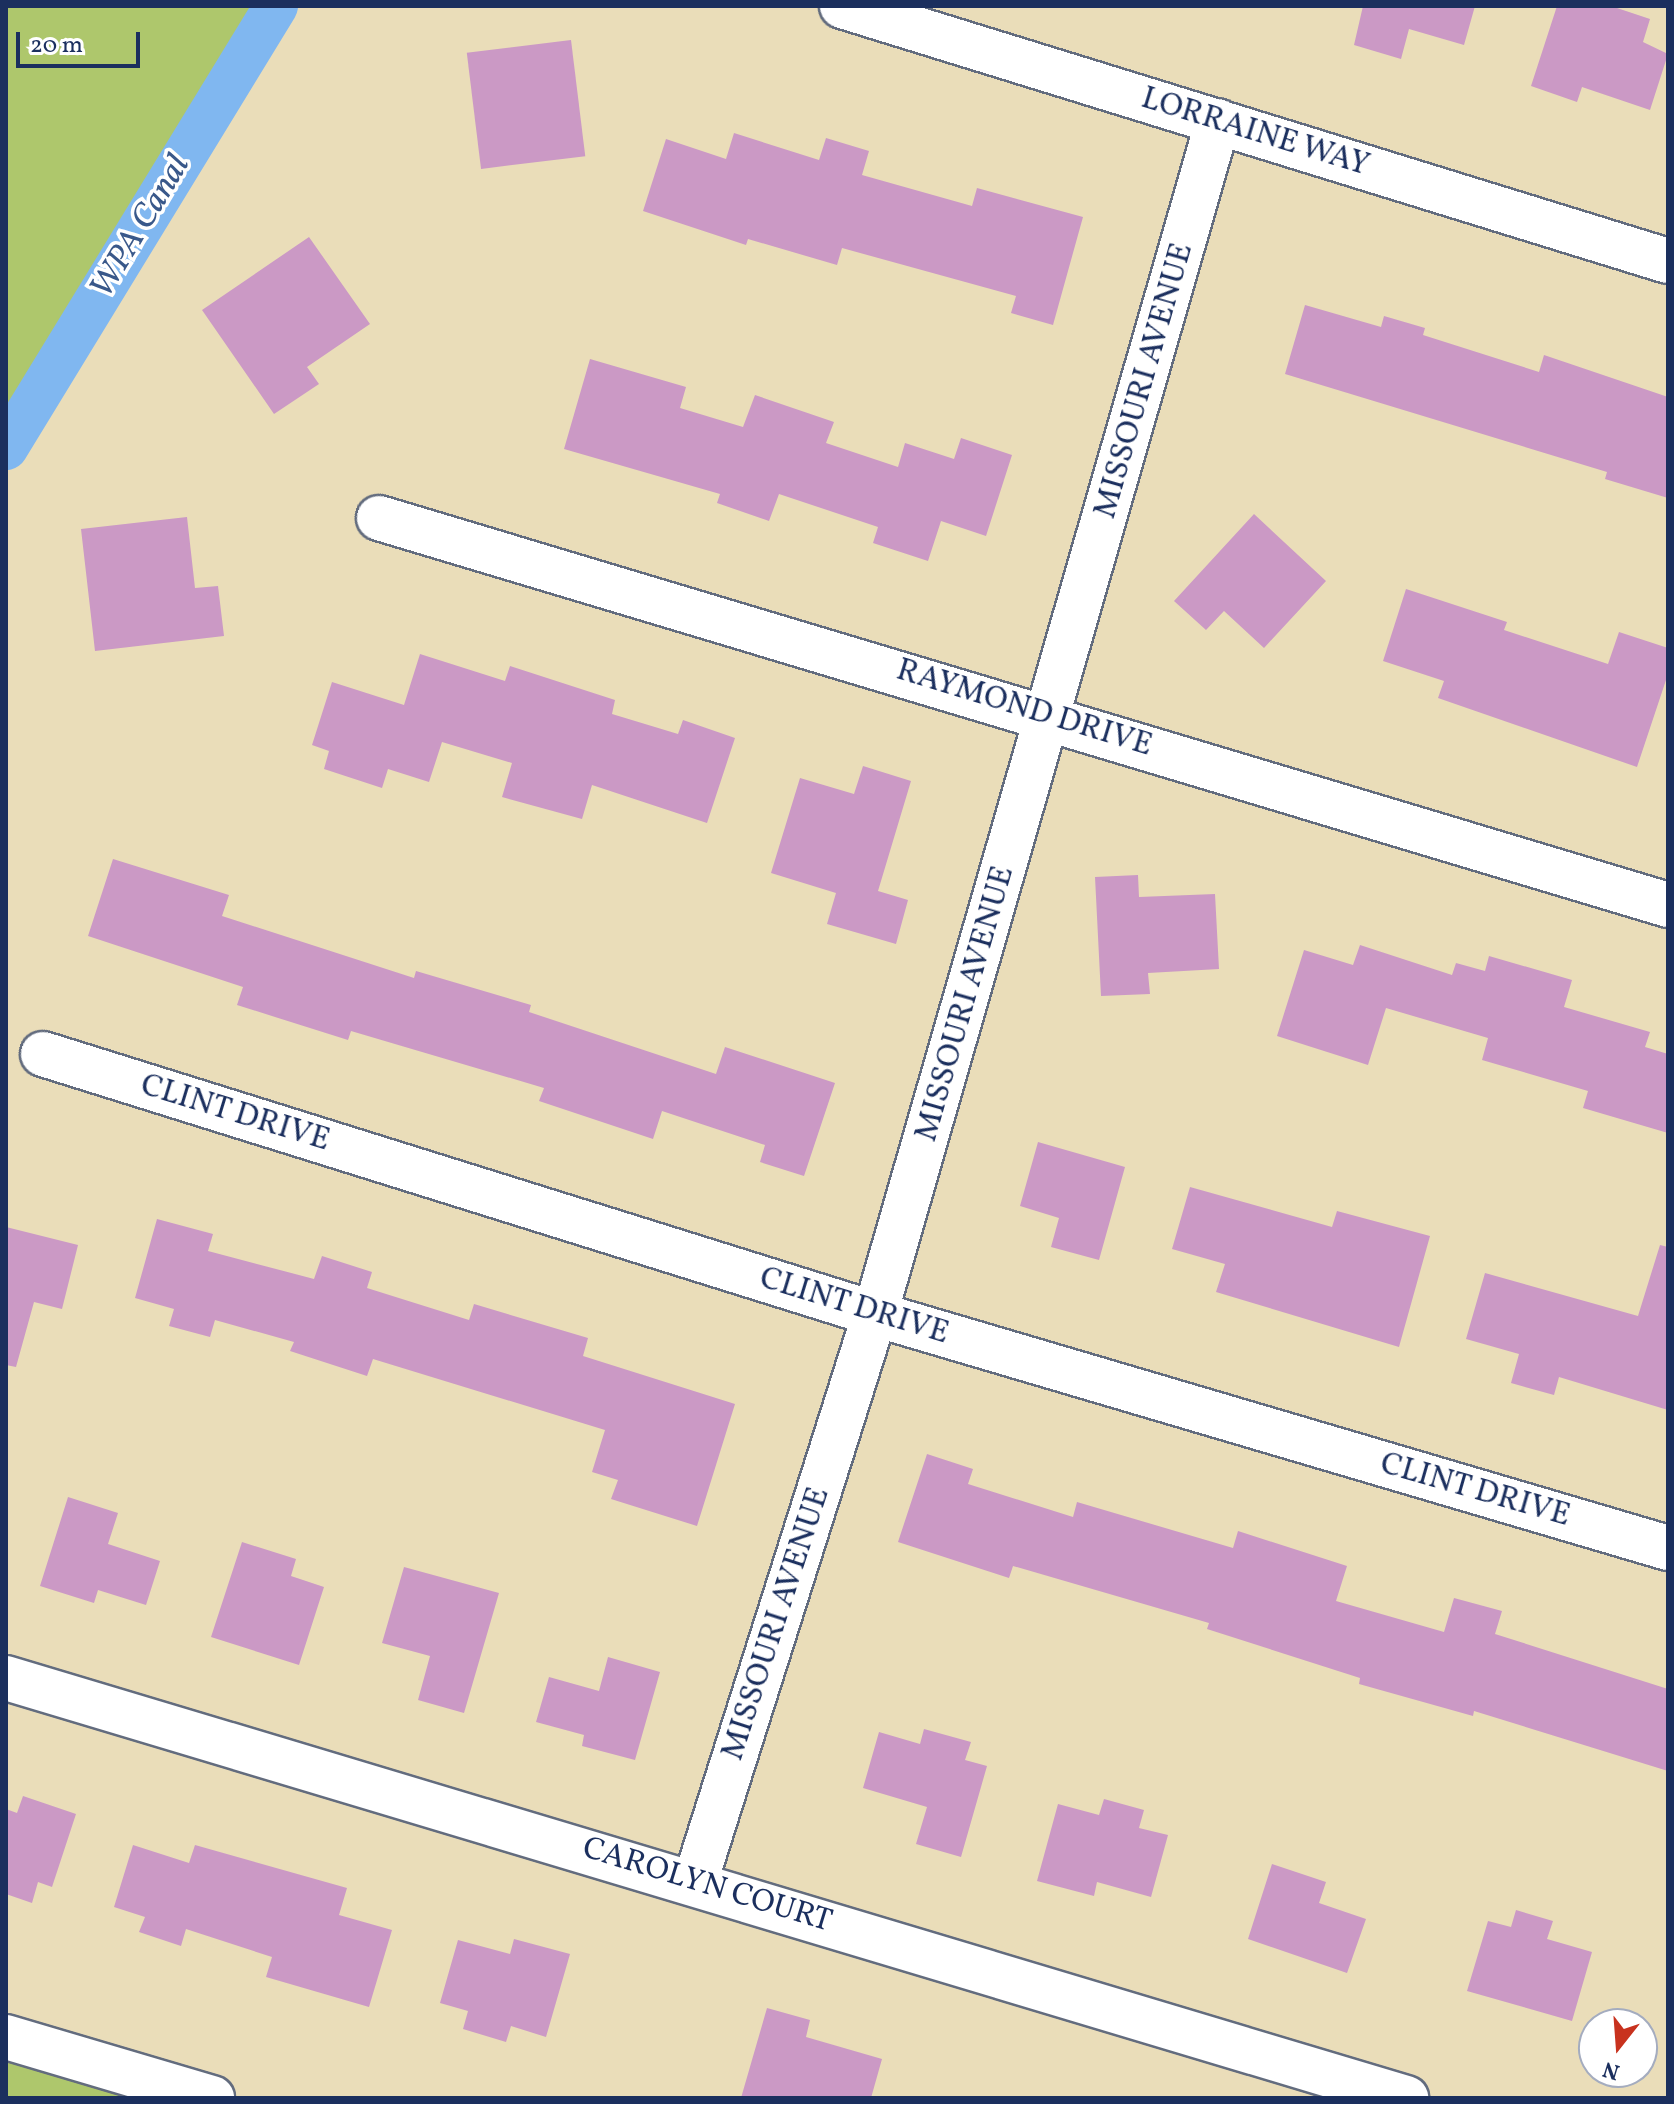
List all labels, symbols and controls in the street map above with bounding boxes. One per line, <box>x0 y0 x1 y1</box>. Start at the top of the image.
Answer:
scale bar <box>20 16 144 66</box>
text: 20 m <box>30 29 83 63</box>
street label: LORRAINE WAY <box>1136 80 1374 186</box>
water label: WPA Canal <box>82 148 200 306</box>
street label: MISSOURI AVENUE <box>1087 239 1203 523</box>
street label: RAYMOND DRIVE <box>891 652 1157 766</box>
street label: MISSOURI AVENUE <box>908 862 1024 1146</box>
street label: CLINT DRIVE <box>135 1067 335 1161</box>
street label: CLINT DRIVE <box>754 1260 954 1354</box>
street label: CLINT DRIVE <box>1375 1445 1575 1537</box>
street label: MISSOURI AVENUE <box>715 1483 839 1765</box>
street label: CAROLYN COURT <box>578 1830 836 1942</box>
north arrow <box>1578 2008 1658 2088</box>
text: N <box>1599 2052 1624 2087</box>

